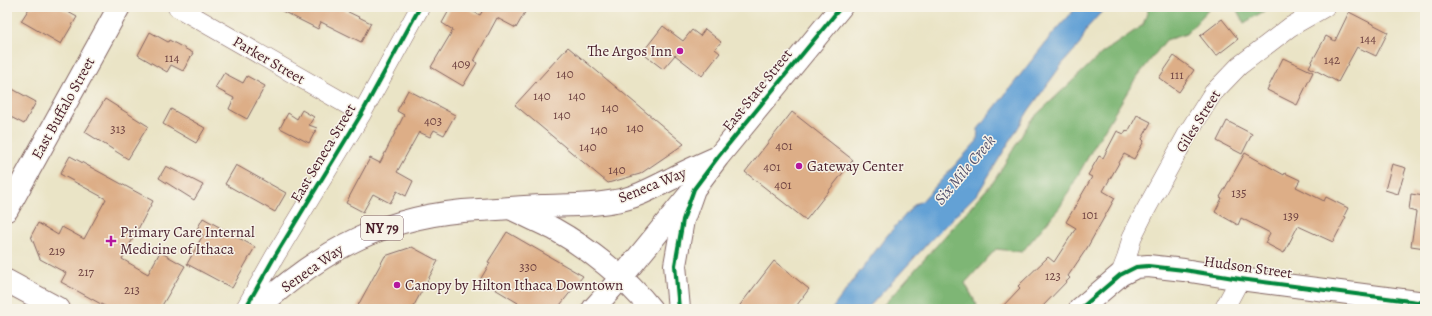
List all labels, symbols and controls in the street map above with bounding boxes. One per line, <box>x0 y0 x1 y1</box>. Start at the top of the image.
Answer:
house number: 144 <box>1360 30 1376 47</box>
street label: Parker Street <box>229 31 309 89</box>
place label: The Argos Inn <box>588 41 672 61</box>
street label: East State Street <box>717 44 797 136</box>
marker: The Argos Inn <box>675 46 685 56</box>
house number: 114 <box>165 49 180 66</box>
house number: 142 <box>1324 51 1340 68</box>
street label: East Buffalo Street <box>27 53 99 163</box>
house number: 409 <box>452 55 470 72</box>
house number: 140 <box>556 65 574 82</box>
house number: 111 <box>1170 66 1184 83</box>
street label: Giles Street <box>1171 86 1225 156</box>
house number: 140 <box>533 87 551 104</box>
house number: 140 <box>568 87 586 104</box>
house number: 140 <box>601 99 619 116</box>
street label: East Seneca Street <box>286 100 360 206</box>
house number: 140 <box>553 106 571 123</box>
house number: 403 <box>424 112 442 129</box>
house number: 140 <box>626 119 644 136</box>
house number: 313 <box>110 120 126 137</box>
house number: 140 <box>590 121 608 138</box>
water label: Six Mile Creek <box>929 130 1001 210</box>
house number: 401 <box>775 137 793 154</box>
house number: 140 <box>579 138 597 155</box>
place label: Gateway Center <box>807 156 904 176</box>
house number: 401 <box>763 158 781 175</box>
house number: 140 <box>608 161 626 178</box>
marker: Gateway Center <box>794 161 804 171</box>
street label: Seneca Way <box>615 162 689 208</box>
house number: 401 <box>774 176 792 193</box>
house number: 135 <box>1231 184 1247 201</box>
house number: 101 <box>1082 206 1098 223</box>
house number: 139 <box>1283 207 1299 224</box>
road number: NY 79 <box>361 216 403 240</box>
place label: Primary Care Internal Medicine of Ithaca <box>120 222 255 259</box>
marker: Primary Care Internal Medicine of Ithaca <box>105 235 117 247</box>
street label: Seneca Way <box>277 239 347 297</box>
house number: 219 <box>49 242 65 259</box>
street label: Hudson Street <box>1203 251 1294 283</box>
house number: 330 <box>519 258 537 275</box>
house number: 217 <box>78 263 95 280</box>
house number: 123 <box>1045 267 1061 284</box>
place label: Canopy by Hilton Ithaca Downtown <box>405 275 623 295</box>
marker: Canopy by Hilton Ithaca Downtown <box>392 280 402 290</box>
house number: 213 <box>124 281 140 298</box>

